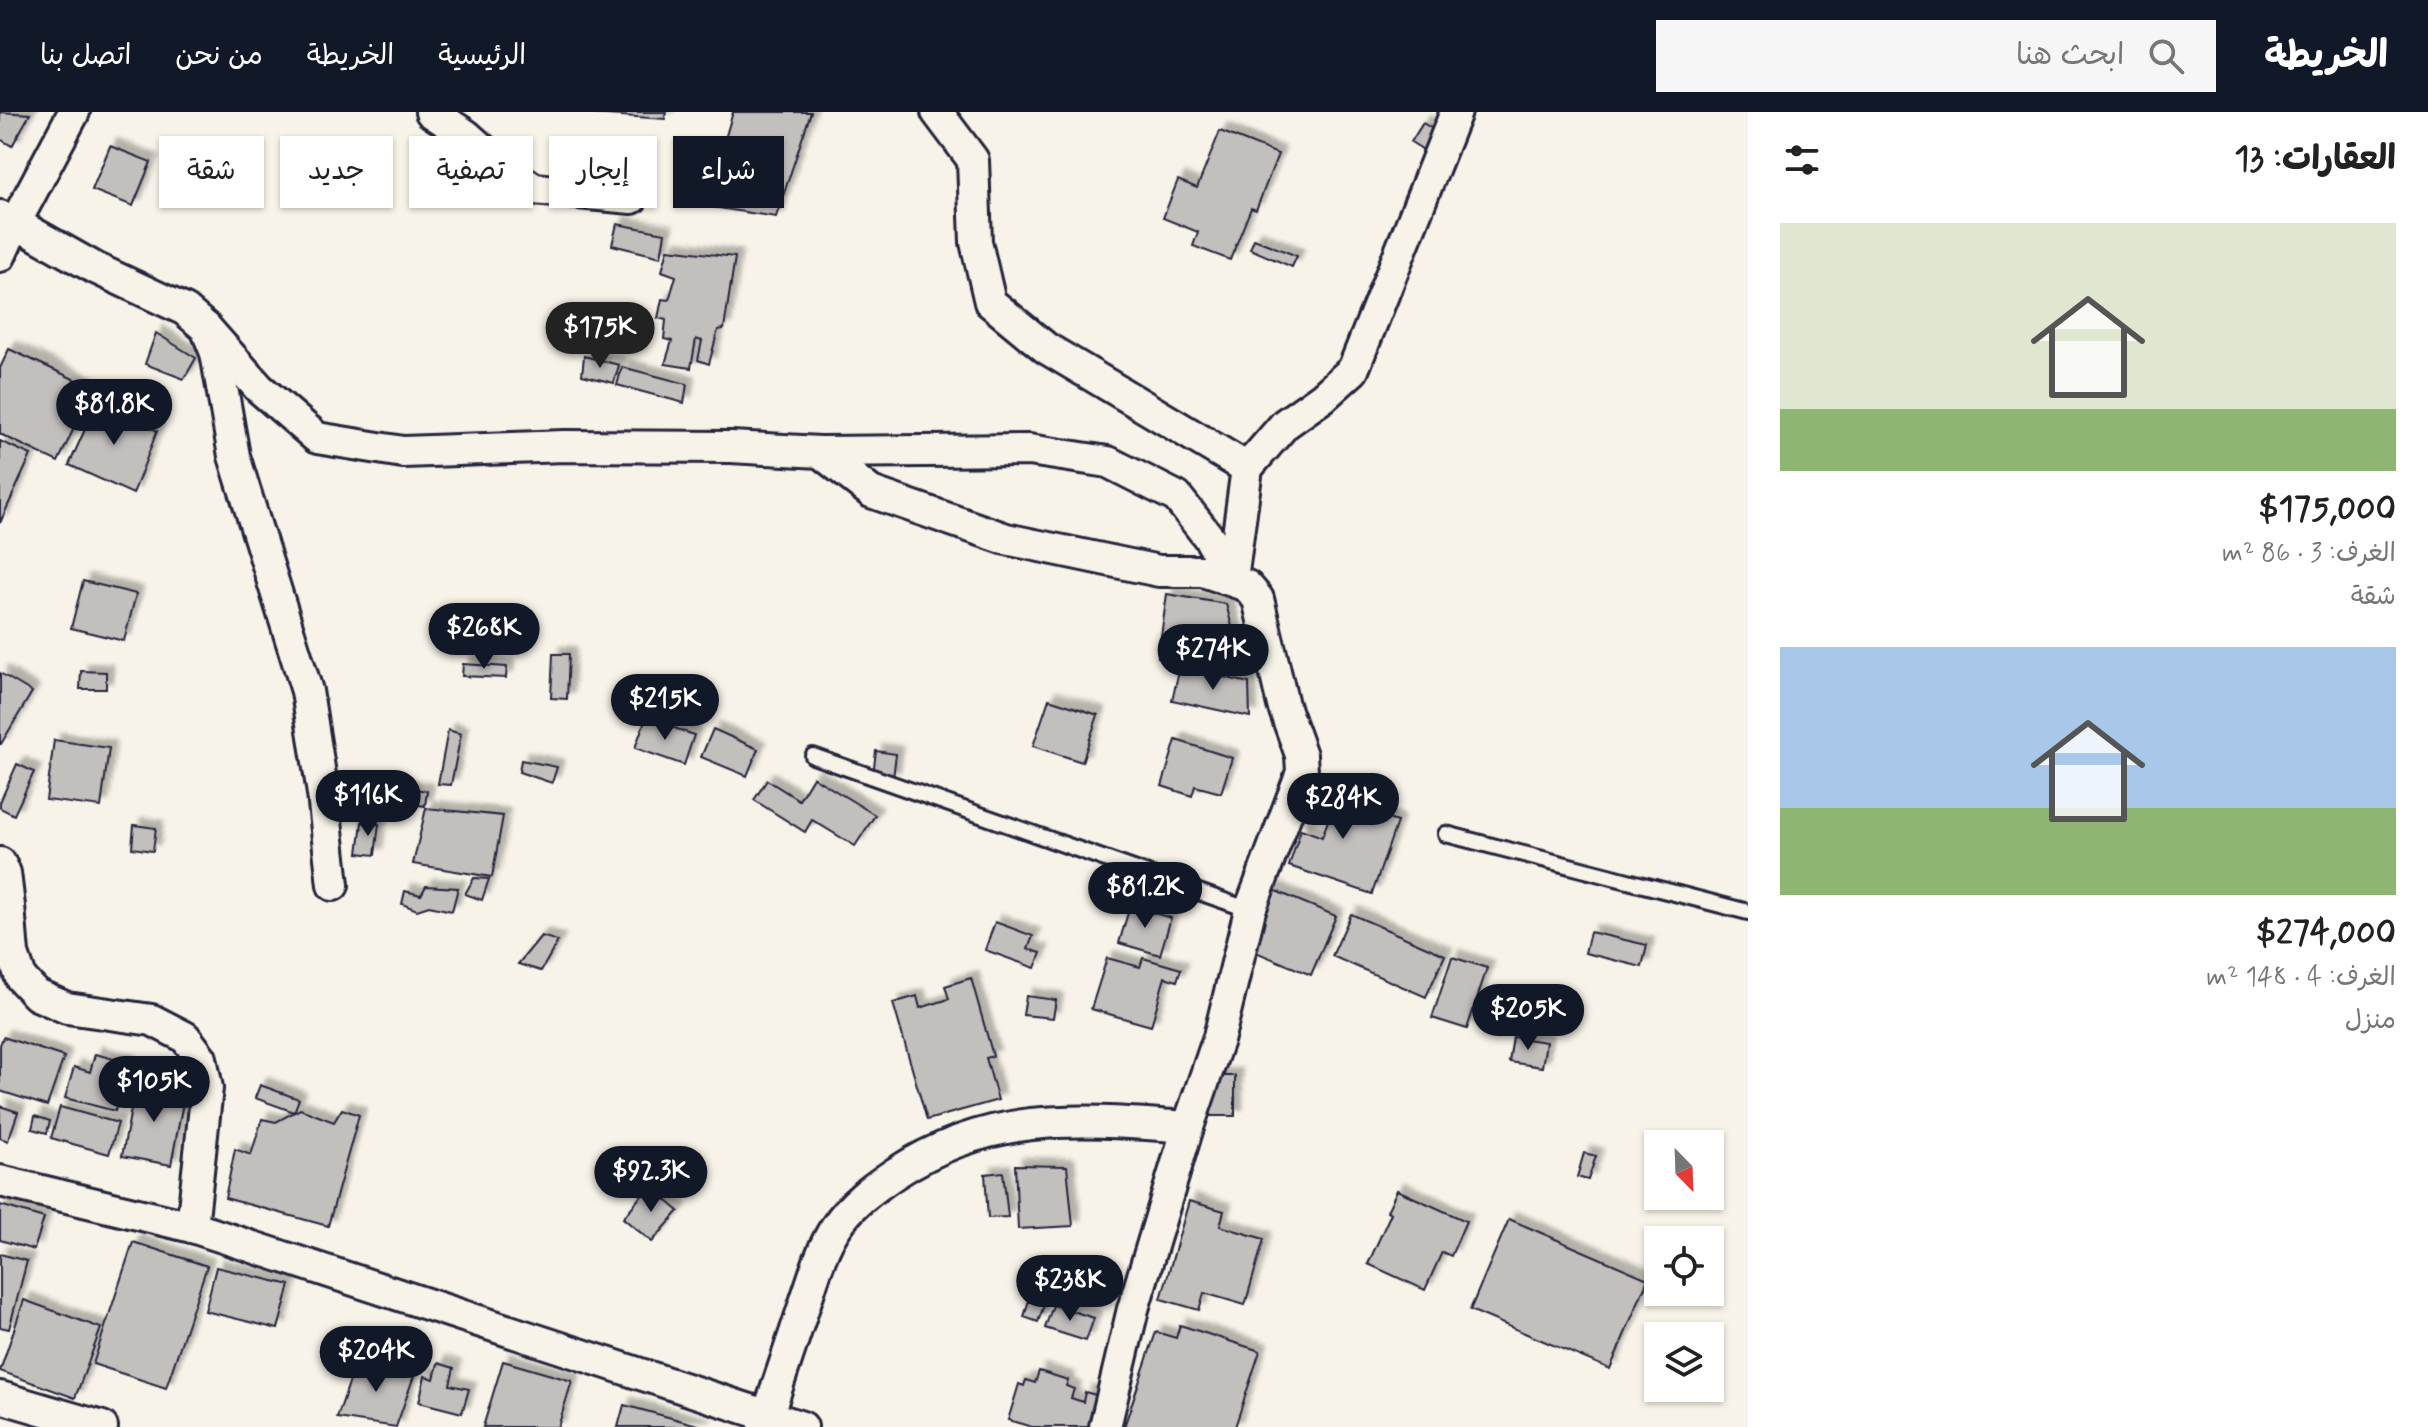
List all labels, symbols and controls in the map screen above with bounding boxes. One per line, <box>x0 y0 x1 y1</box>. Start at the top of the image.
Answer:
search box <box>1656 20 2216 92</box>
text: الخريطة <box>2264 32 2388 81</box>
icon: search <box>2144 34 2188 78</box>
text: ابحث هنا <box>2016 36 2124 75</box>
text: اتصل بنا <box>40 38 131 75</box>
text: من نحن <box>175 38 263 75</box>
text: الخريطة <box>307 38 394 75</box>
text: الرئيسية <box>438 38 526 75</box>
chip: شقة <box>159 136 264 208</box>
chip: جديد <box>280 136 393 208</box>
chip: تصفية <box>409 136 533 208</box>
chip: إيجار <box>549 136 657 208</box>
chip: شراء <box>673 136 784 208</box>
text: العقارات: 13 <box>2234 137 2396 182</box>
icon: filters <box>1780 138 1824 182</box>
icon: home <box>2016 275 2160 419</box>
pin: $175K <box>544 302 656 370</box>
text: $175K <box>564 311 636 345</box>
pin: $81.8K <box>49 379 179 447</box>
text: $81.8K <box>74 388 154 422</box>
text: $175,000 <box>2259 487 2396 532</box>
text: الغرف: 3 · 86 m² <box>2222 537 2396 571</box>
text: شقة <box>2351 580 2396 614</box>
pin: $268K <box>428 603 540 671</box>
text: $268K <box>447 612 521 646</box>
pin: $274K <box>1157 624 1269 692</box>
text: $274K <box>1176 633 1250 667</box>
pin: $215K <box>609 674 721 742</box>
text: $215K <box>629 683 701 717</box>
icon: home <box>2016 699 2160 843</box>
pin: $116K <box>312 770 424 838</box>
pin: $284K <box>1287 773 1399 841</box>
text: $116K <box>334 779 402 813</box>
text: $284K <box>1305 782 1381 816</box>
pin: $81.2K <box>1080 862 1210 930</box>
text: $81.2K <box>1106 871 1184 905</box>
text: $274,000 <box>2256 911 2396 956</box>
text: الغرف: 4 · 148 m² <box>2206 961 2396 995</box>
pin: $205K <box>1472 984 1584 1052</box>
text: $205K <box>1490 993 1566 1027</box>
text: منزل <box>2345 1004 2396 1038</box>
pin: $105K <box>98 1056 210 1124</box>
text: $105K <box>117 1065 191 1099</box>
north arrow <box>1644 1130 1724 1210</box>
map controls <box>1644 1130 1724 1402</box>
pin: $92.3K <box>586 1146 716 1214</box>
text: $92.3K <box>612 1155 690 1189</box>
button: locate <box>1644 1226 1724 1306</box>
pin: $238K <box>1014 1255 1126 1323</box>
text: $238K <box>1034 1264 1106 1298</box>
button: layers <box>1644 1322 1724 1402</box>
pin: $204K <box>320 1326 432 1394</box>
text: $204K <box>338 1335 414 1369</box>

